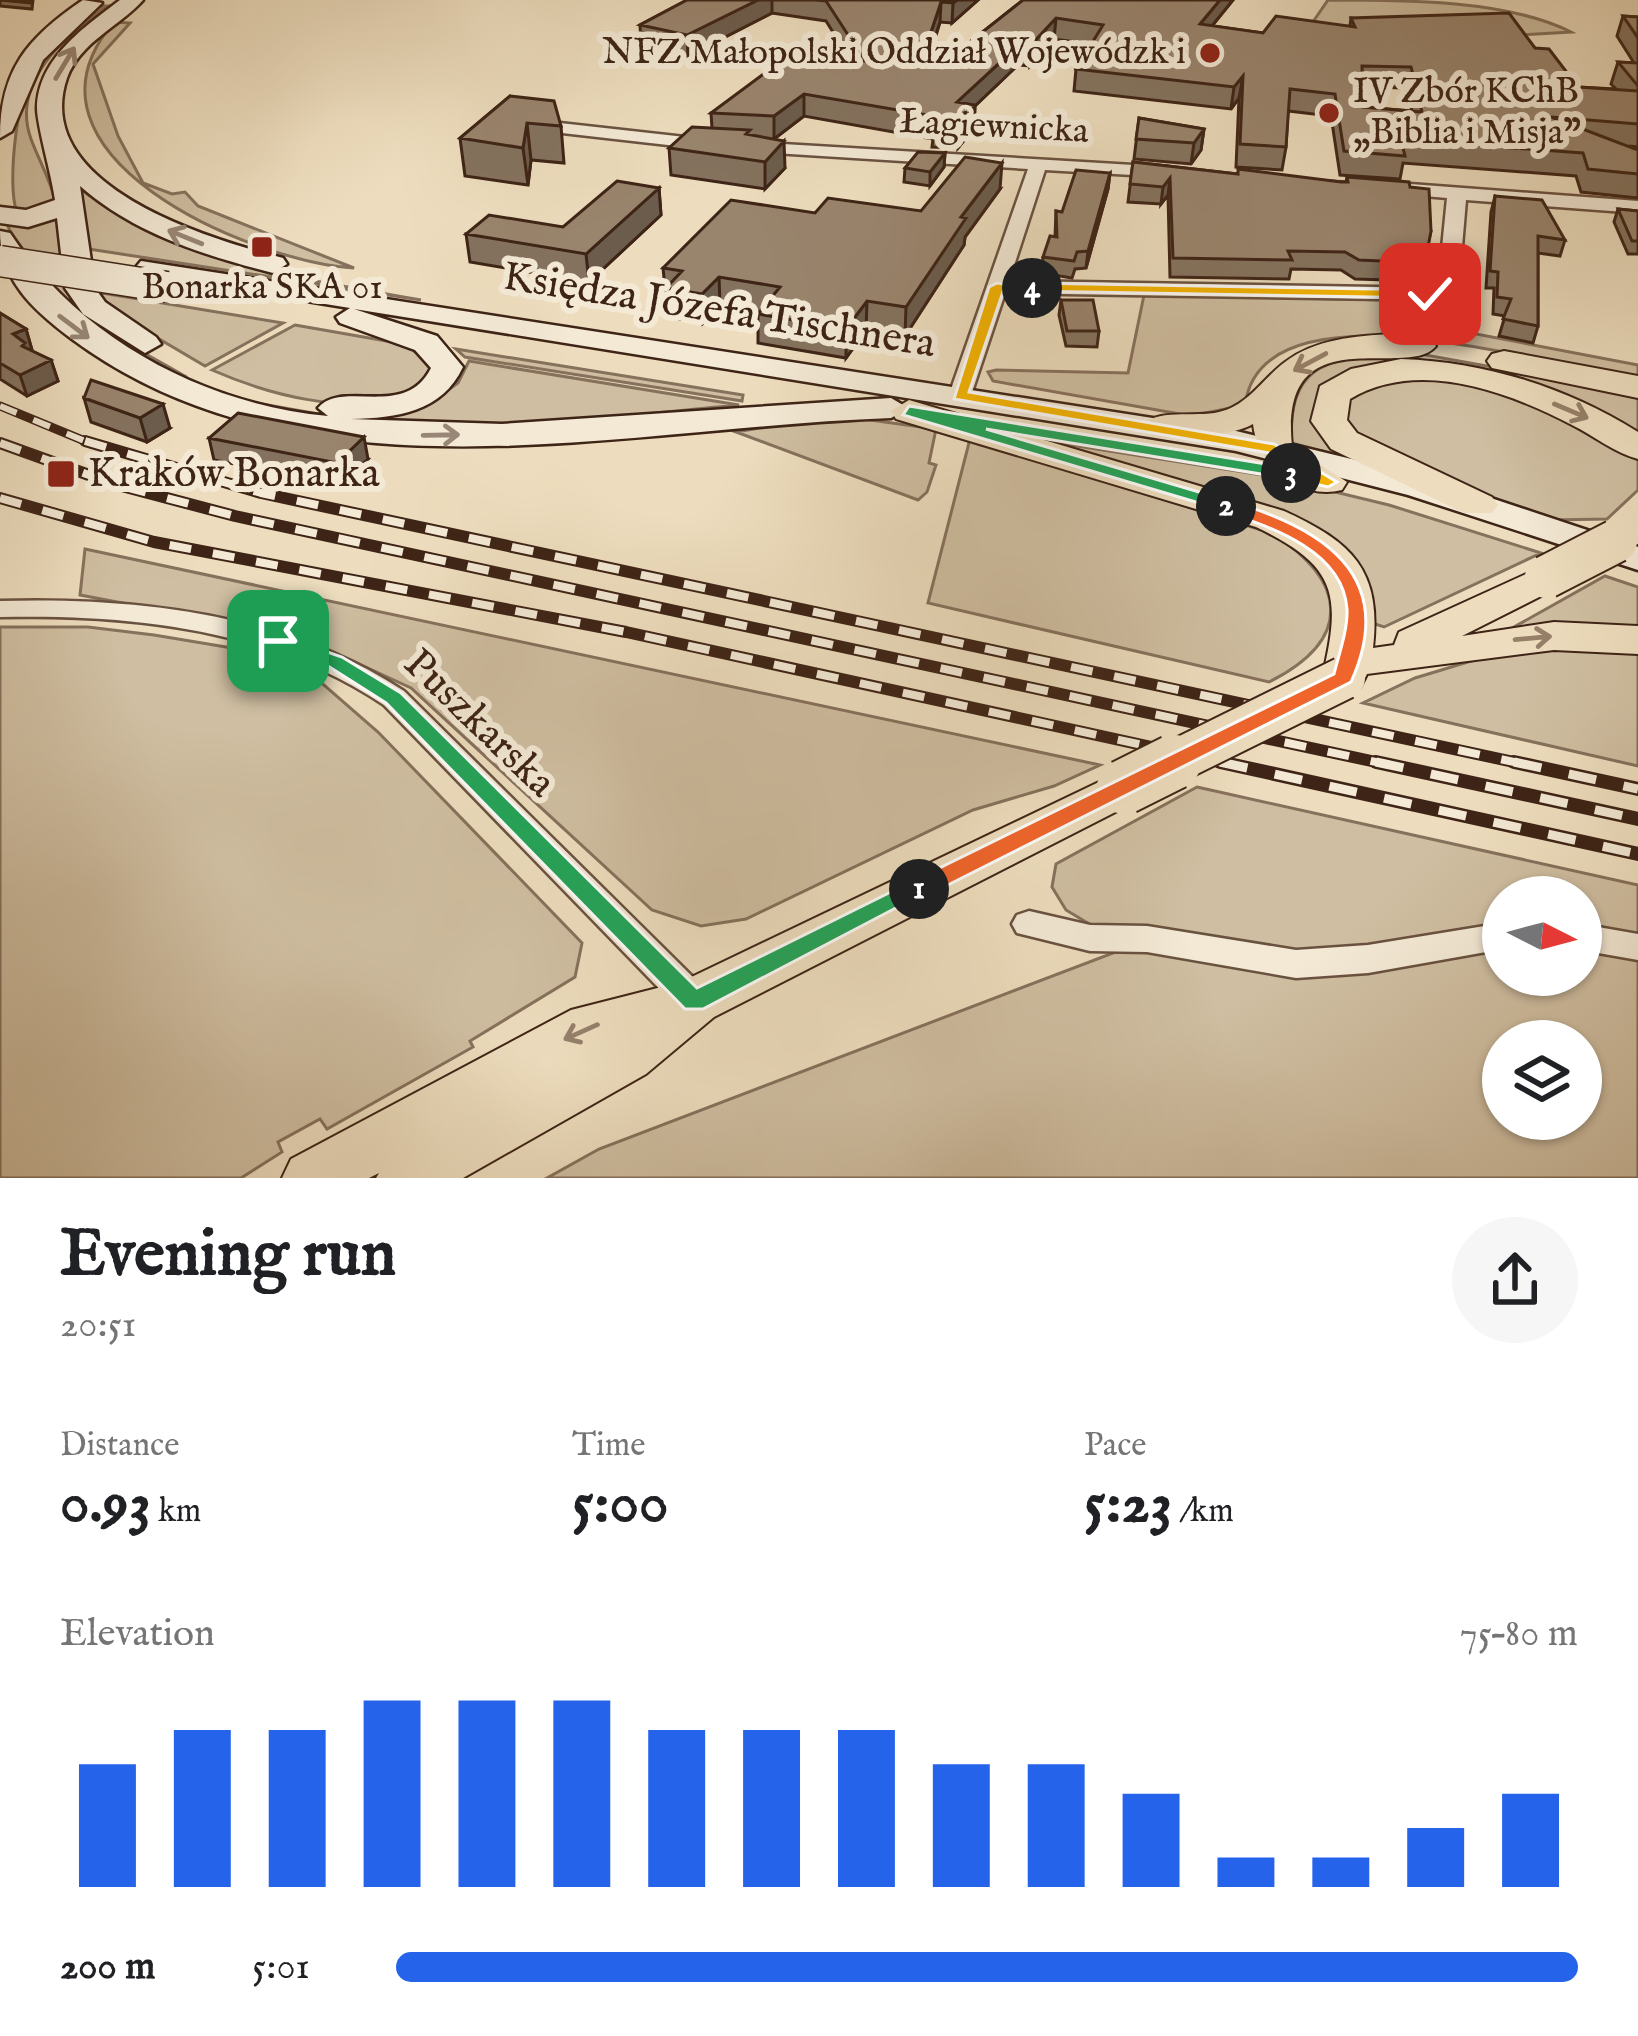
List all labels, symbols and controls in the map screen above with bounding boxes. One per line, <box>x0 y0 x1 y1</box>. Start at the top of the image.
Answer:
place label: NFZ Małopolski Oddział Wojewódzk i <box>602 30 1186 76</box>
marker: NFZ Małopolski Oddział Wojewódzk i <box>1197 40 1223 66</box>
one-way arrow <box>53 47 77 81</box>
place label: IV Zbór KChB „Biblia i Misja” <box>1353 69 1581 156</box>
street label: Łagiewnicka <box>898 99 1090 155</box>
marker: IV Zbór KChB „Biblia i Misja” <box>1316 100 1342 126</box>
one-way arrow <box>167 225 204 246</box>
marker: Bonarka SKA 01 <box>249 234 275 260</box>
pin <box>1379 243 1481 345</box>
street label: Księdza Józefa Tischnera <box>499 251 940 371</box>
pin: 4 <box>1002 258 1062 318</box>
icon: check <box>1397 261 1463 327</box>
place label: Bonarka SKA 01 <box>141 265 383 311</box>
text: 4 <box>1024 267 1040 309</box>
one-way arrow <box>57 314 90 340</box>
one-way arrow <box>1293 351 1328 374</box>
one-way arrow <box>1551 402 1588 423</box>
one-way arrow <box>421 423 460 446</box>
pin: 3 <box>1261 443 1321 503</box>
place label: Kraków Bonarka <box>88 448 381 501</box>
text: 3 <box>1285 452 1297 494</box>
marker: Kraków Bonarka <box>45 458 77 490</box>
pin: 2 <box>1196 476 1256 536</box>
text: 2 <box>1218 485 1234 527</box>
pin <box>227 590 329 692</box>
icon: arrive <box>245 608 311 674</box>
one-way arrow <box>1512 626 1551 649</box>
street label: Puszkarska <box>392 638 567 810</box>
pin: 1 <box>889 859 949 919</box>
text: 1 <box>913 868 925 910</box>
north arrow <box>1482 876 1602 996</box>
map controls <box>1482 876 1602 1140</box>
button: layers <box>1482 1020 1602 1140</box>
one-way arrow <box>564 1023 600 1045</box>
text: Evening run <box>60 1214 396 1298</box>
button: share <box>1452 1217 1578 1343</box>
text: 20:51 <box>60 1301 136 1350</box>
text: Distance <box>60 1425 179 1467</box>
text: Time <box>572 1425 645 1467</box>
text: Pace <box>1084 1425 1146 1467</box>
text: 0.93 <box>60 1467 151 1543</box>
text: 5:00 <box>572 1467 669 1543</box>
text: 5:23 <box>1084 1467 1172 1543</box>
text: km <box>151 1491 201 1533</box>
text: /km <box>1172 1491 1234 1533</box>
text: Elevation <box>60 1610 215 1659</box>
text: 75–80 m <box>1460 1610 1578 1659</box>
text: 200 m <box>60 1943 155 1992</box>
text: 5:01 <box>252 1943 310 1992</box>

